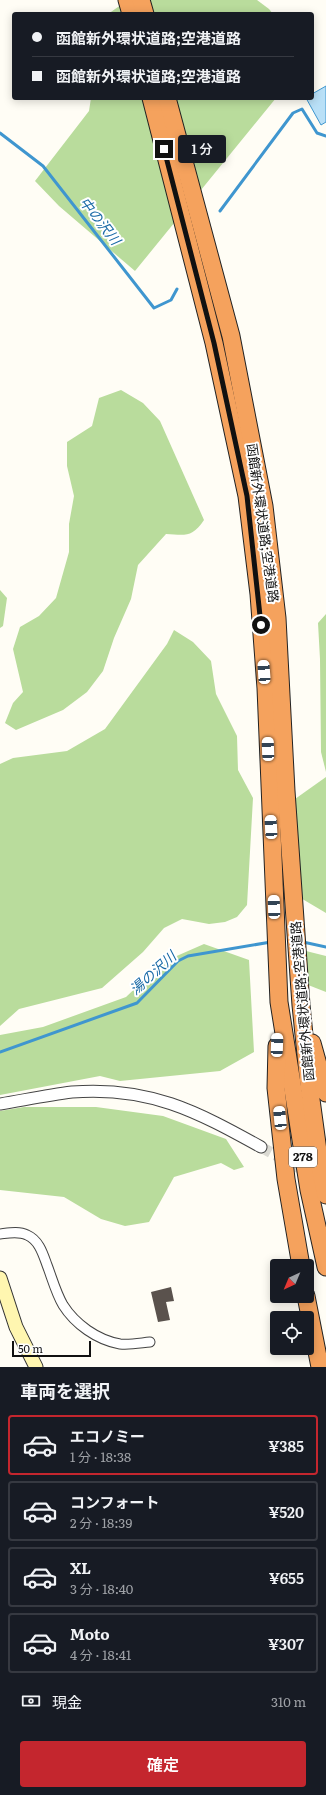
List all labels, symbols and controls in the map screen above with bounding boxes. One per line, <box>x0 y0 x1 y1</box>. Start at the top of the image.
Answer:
text: 函館新外環状道路;空港道路 <box>56 26 241 49</box>
text: 函館新外環状道路;空港道路 <box>56 64 241 87</box>
callout: 1 分 <box>178 135 226 163</box>
text: 1 分 <box>192 139 212 158</box>
route end <box>155 140 173 158</box>
water label: 中の沢川 <box>76 192 127 250</box>
street label: 函館新外環状道路;空港道路 <box>243 442 284 604</box>
route start <box>252 616 270 634</box>
car <box>257 660 271 684</box>
car <box>262 737 274 761</box>
car <box>264 815 278 839</box>
car <box>268 895 280 919</box>
street label: 函館新外環状道路;空港道路 <box>285 920 318 1082</box>
water label: 湯の沢川 <box>125 945 181 998</box>
car <box>271 1033 283 1057</box>
car <box>273 1105 287 1131</box>
road number: 278 <box>289 1147 317 1167</box>
north arrow <box>270 1259 314 1303</box>
map controls <box>270 1259 314 1355</box>
button: locate <box>270 1311 314 1355</box>
scale bar <box>12 1339 91 1358</box>
text: 50 m <box>18 1340 43 1356</box>
text: 車両を選択 <box>20 1377 110 1404</box>
text: エコノミー <box>70 1424 145 1447</box>
icon: car <box>22 1427 58 1463</box>
text: ¥385 <box>268 1434 304 1457</box>
text: 1 分 · 18:38 <box>70 1447 131 1466</box>
text: コンフォート <box>70 1490 160 1513</box>
icon: car <box>22 1493 58 1529</box>
text: ¥520 <box>268 1500 304 1523</box>
text: 2 分 · 18:39 <box>70 1513 132 1532</box>
text: XL <box>70 1556 91 1579</box>
icon: car <box>22 1559 58 1595</box>
text: ¥655 <box>269 1566 304 1589</box>
text: 3 分 · 18:40 <box>70 1579 133 1598</box>
text: Moto <box>70 1622 110 1645</box>
icon: car <box>22 1625 58 1661</box>
text: ¥307 <box>268 1632 304 1655</box>
text: 4 分 · 18:41 <box>70 1645 131 1664</box>
icon: cash <box>20 1690 42 1712</box>
text: 現金 <box>52 1690 82 1713</box>
text: 310 m <box>271 1692 306 1711</box>
button: 確定 <box>20 1741 306 1787</box>

